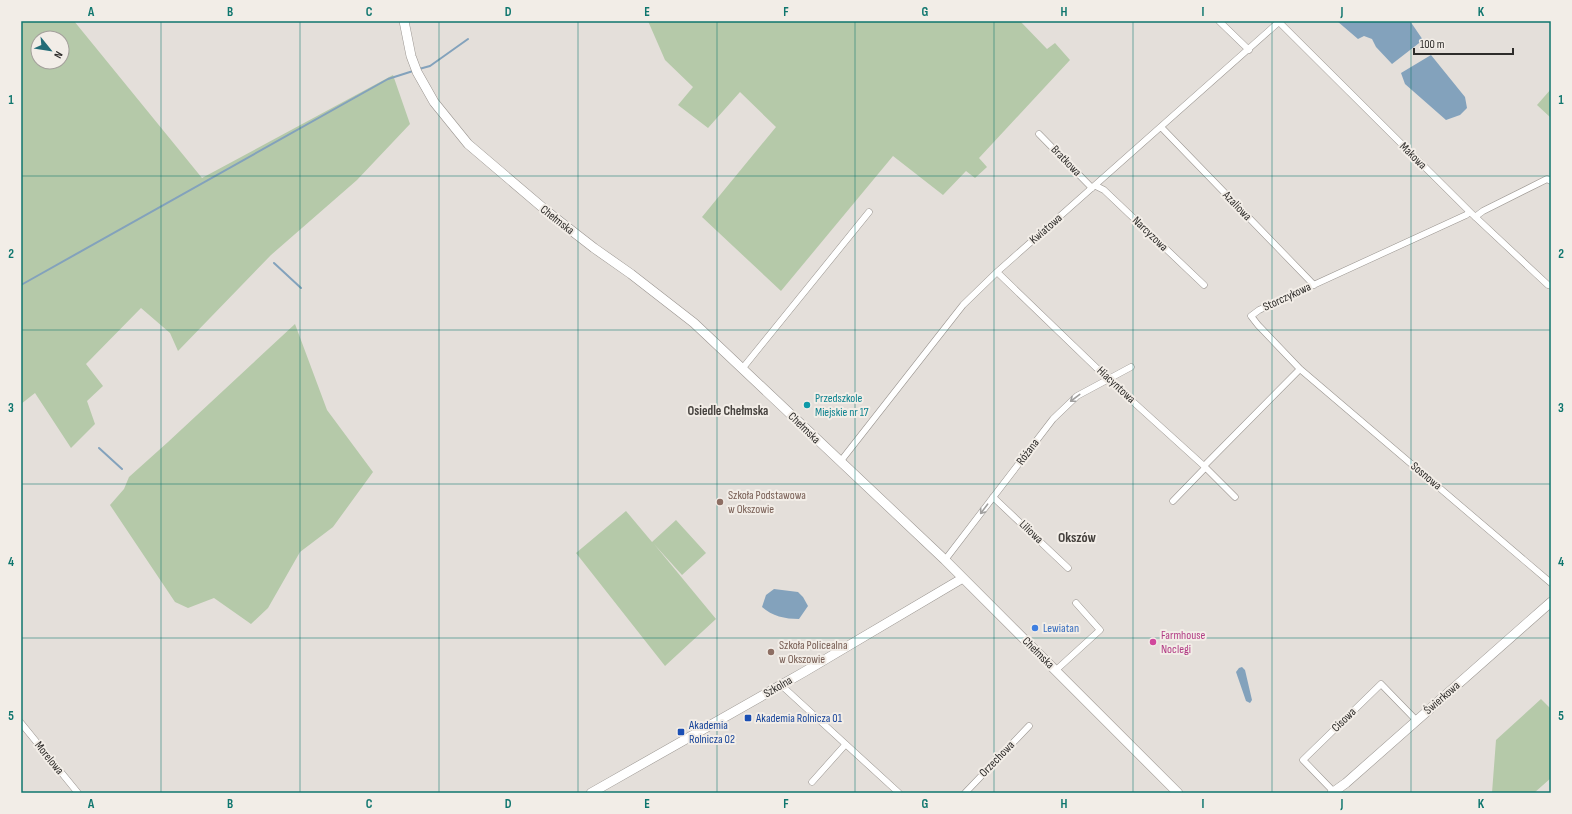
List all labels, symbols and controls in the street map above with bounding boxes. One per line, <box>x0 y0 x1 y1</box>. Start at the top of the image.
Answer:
text: A <box>87 4 95 20</box>
text: B <box>227 4 233 20</box>
text: C <box>366 4 373 20</box>
text: D <box>505 4 512 20</box>
text: E <box>644 4 650 20</box>
text: F <box>783 4 789 20</box>
text: G <box>922 4 929 20</box>
text: H <box>1061 4 1068 20</box>
text: I <box>1202 4 1205 20</box>
text: J <box>1340 4 1344 20</box>
text: K <box>1478 4 1485 20</box>
north arrow <box>30 30 70 70</box>
scale bar <box>1414 30 1513 56</box>
text: 100 m <box>1420 37 1445 52</box>
text: N <box>51 49 65 61</box>
text: 1 <box>8 92 14 108</box>
text: 1 <box>1558 92 1564 108</box>
street label: Makowa <box>1396 139 1430 173</box>
street label: Bratkowa <box>1048 142 1085 180</box>
street label: Azaliowa <box>1219 187 1255 224</box>
street label: Chełmska <box>537 202 577 238</box>
street label: Kwiatowa <box>1027 210 1066 247</box>
street label: Narcyzowa <box>1129 213 1171 255</box>
text: 2 <box>8 246 14 262</box>
text: 2 <box>1558 246 1564 262</box>
street label: Storczykowa <box>1261 279 1314 315</box>
street label: Hiacyntowa <box>1094 363 1139 407</box>
place label: Przedszkole Miejskie nr 17 <box>815 391 869 420</box>
one-way arrow <box>1069 394 1080 403</box>
text: 3 <box>8 400 14 416</box>
marker: Przedszkole Miejskie nr 17 <box>802 400 812 410</box>
text: 3 <box>1558 400 1564 416</box>
district label: Osiedle Chełmska <box>688 403 768 419</box>
street label: Chełmska <box>785 409 824 447</box>
street label: Różana <box>1013 436 1043 468</box>
street label: Sosnowa <box>1408 459 1445 493</box>
place label: Szkoła Podstawowa w Okszowie <box>728 488 806 517</box>
marker: Szkoła Podstawowa w Okszowie <box>715 497 725 507</box>
one-way arrow <box>979 504 988 515</box>
street label: Liliowa <box>1016 517 1046 547</box>
district label: Okszów <box>1058 529 1096 546</box>
text: 4 <box>8 554 14 570</box>
text: 4 <box>1558 554 1564 570</box>
place label: Lewiatan <box>1043 621 1079 636</box>
marker: Lewiatan <box>1030 623 1040 633</box>
place label: Farmhouse Noclegi <box>1161 628 1206 657</box>
street label: Chełmska <box>1019 634 1057 672</box>
marker: Farmhouse Noclegi <box>1148 637 1158 647</box>
place label: Szkoła Policealna w Okszowie <box>779 638 848 667</box>
marker: Szkoła Policealna w Okszowie <box>766 647 776 657</box>
street label: Szkolna <box>761 673 795 701</box>
street label: Świerkowa <box>1421 678 1463 718</box>
street label: Cisowa <box>1329 704 1360 735</box>
text: 5 <box>8 708 14 724</box>
text: 5 <box>1558 708 1564 724</box>
place label: Akademia Rolnicza 01 <box>755 711 843 726</box>
marker: Akademia Rolnicza 01 <box>743 713 753 723</box>
place label: Akademia Rolnicza 02 <box>688 718 735 747</box>
marker: Akademia Rolnicza 02 <box>676 727 686 737</box>
street label: Morelowa <box>31 738 67 778</box>
street label: Orzechowa <box>976 738 1018 780</box>
text: A <box>87 796 95 812</box>
text: B <box>227 796 233 812</box>
text: C <box>366 796 373 812</box>
text: D <box>505 796 512 812</box>
text: E <box>644 796 650 812</box>
text: F <box>783 796 789 812</box>
text: G <box>922 796 929 812</box>
text: H <box>1061 796 1068 812</box>
text: I <box>1202 796 1205 812</box>
text: J <box>1340 796 1344 812</box>
text: K <box>1478 796 1485 812</box>

